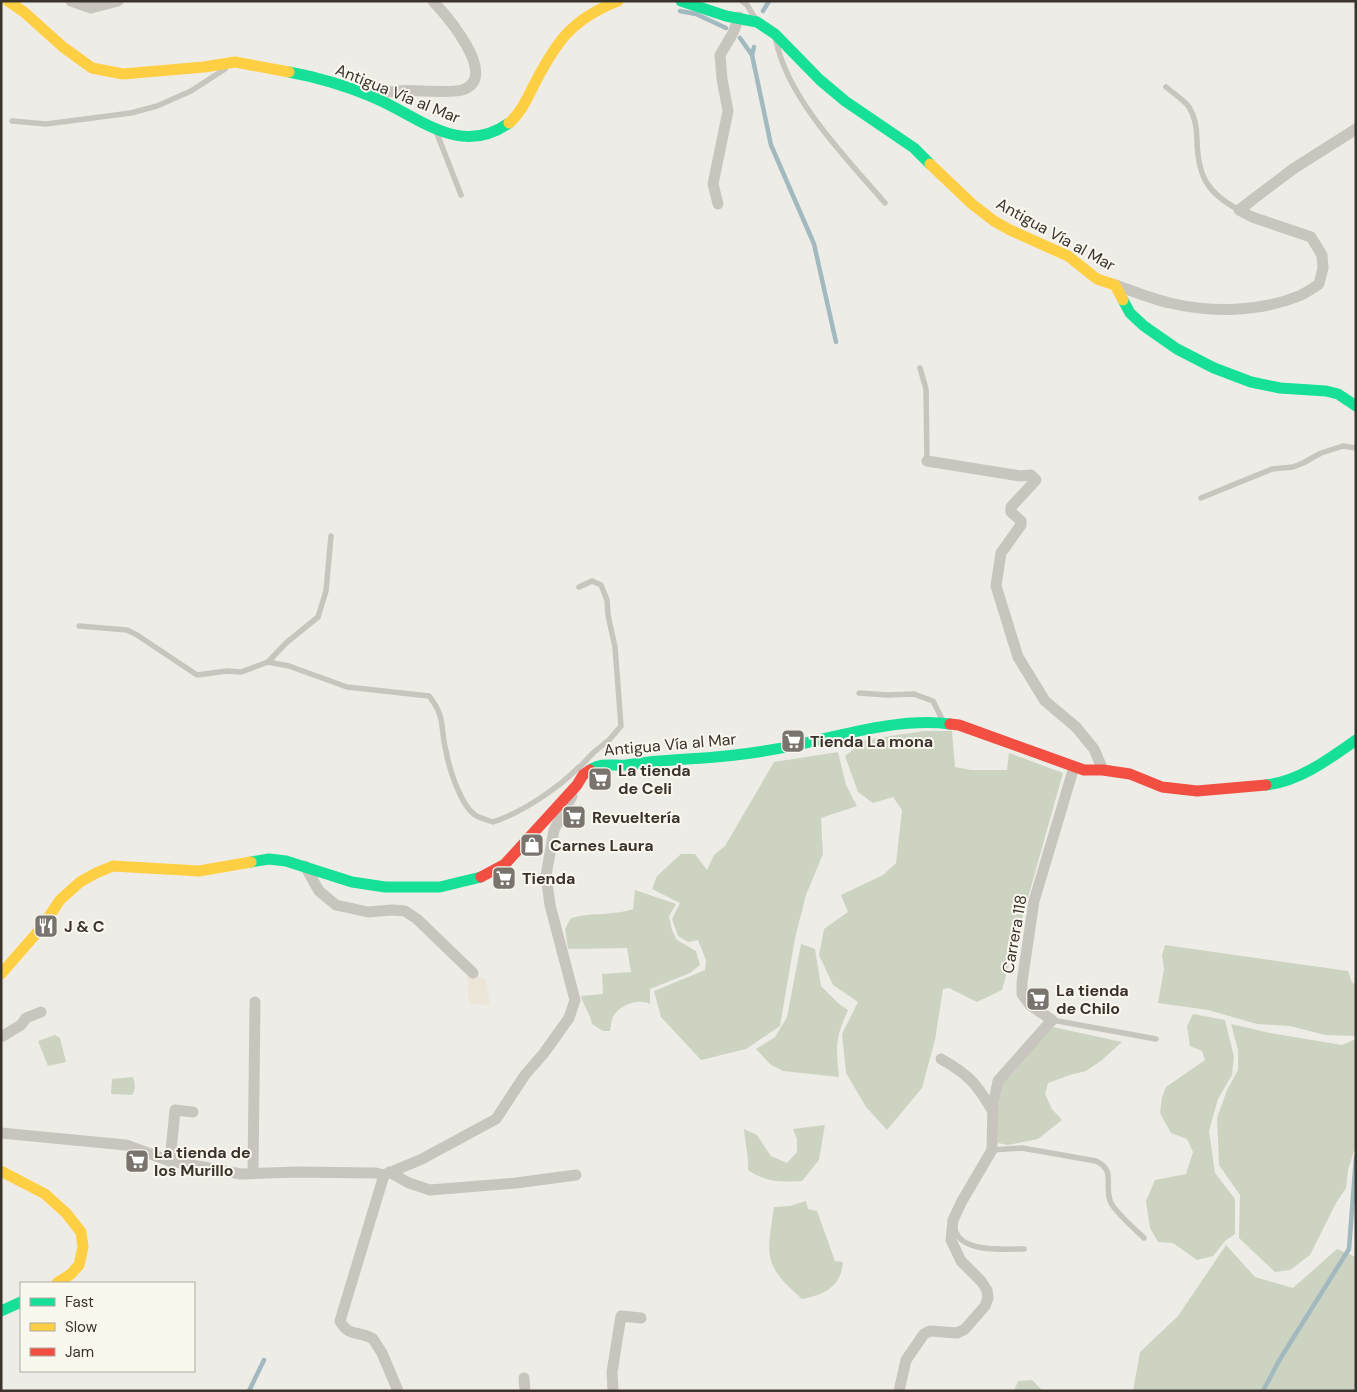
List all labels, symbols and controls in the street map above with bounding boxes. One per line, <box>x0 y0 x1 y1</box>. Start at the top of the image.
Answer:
street label: Antigua Vía al Mar <box>332 59 463 128</box>
street label: Antigua Vía al Mar <box>993 193 1119 276</box>
street label: Antigua Vía al Mar <box>603 728 737 761</box>
supermarket icon: Tienda La mona <box>780 728 806 754</box>
place label: Tienda La mona <box>810 731 933 752</box>
place label: La tienda de Celi <box>618 760 691 799</box>
supermarket icon: La tienda de Celi <box>587 766 613 792</box>
supermarket icon: Revueltería <box>561 804 587 830</box>
place label: Revueltería <box>592 807 680 828</box>
shop icon: Carnes Laura <box>519 832 545 858</box>
place label: Carnes Laura <box>550 835 654 856</box>
supermarket icon: Tienda <box>491 865 517 891</box>
place label: Tienda <box>522 868 575 889</box>
street label: Carrera 118 <box>997 893 1032 975</box>
restaurant icon: J & C <box>33 913 59 939</box>
place label: J & C <box>64 916 105 937</box>
place label: La tienda de Chilo <box>1056 980 1129 1019</box>
supermarket icon: La tienda de Chilo <box>1025 986 1051 1012</box>
place label: La tienda de los Murillo <box>154 1142 251 1181</box>
supermarket icon: La tienda de los Murillo <box>124 1148 150 1174</box>
legend <box>20 1282 195 1372</box>
text: Fast <box>65 1292 94 1312</box>
text: Slow <box>65 1317 98 1337</box>
text: Jam <box>65 1342 94 1362</box>

